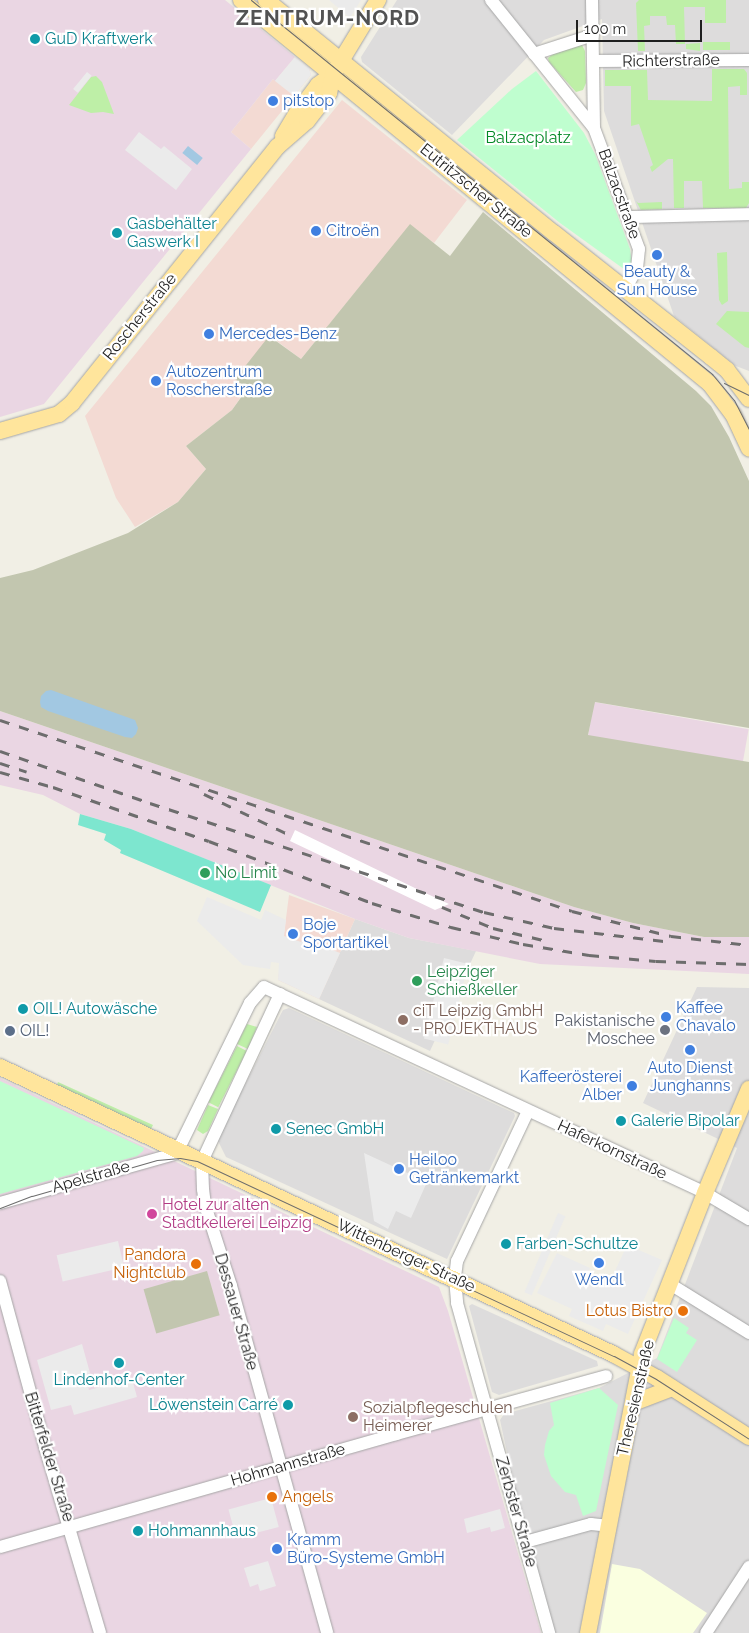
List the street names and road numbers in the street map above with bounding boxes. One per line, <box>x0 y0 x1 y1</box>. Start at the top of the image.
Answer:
street label: Richterstraße <box>622 51 720 71</box>
street label: Eutritzscher Straße <box>416 140 536 242</box>
street label: Balzacstraße <box>594 146 644 242</box>
street label: Roscherstraße <box>99 270 181 364</box>
street label: Haferkornstraße <box>554 1116 670 1184</box>
street label: Apelstraße <box>50 1157 132 1197</box>
street label: Wittenberger Straße <box>334 1215 478 1297</box>
street label: Dessauer Straße <box>210 1251 262 1373</box>
street label: Theresienstraße <box>613 1338 659 1458</box>
street label: Bitterfelder Straße <box>20 1390 78 1524</box>
street label: Hohmannstraße <box>229 1439 347 1491</box>
street label: Zerbster Straße <box>491 1454 541 1570</box>

